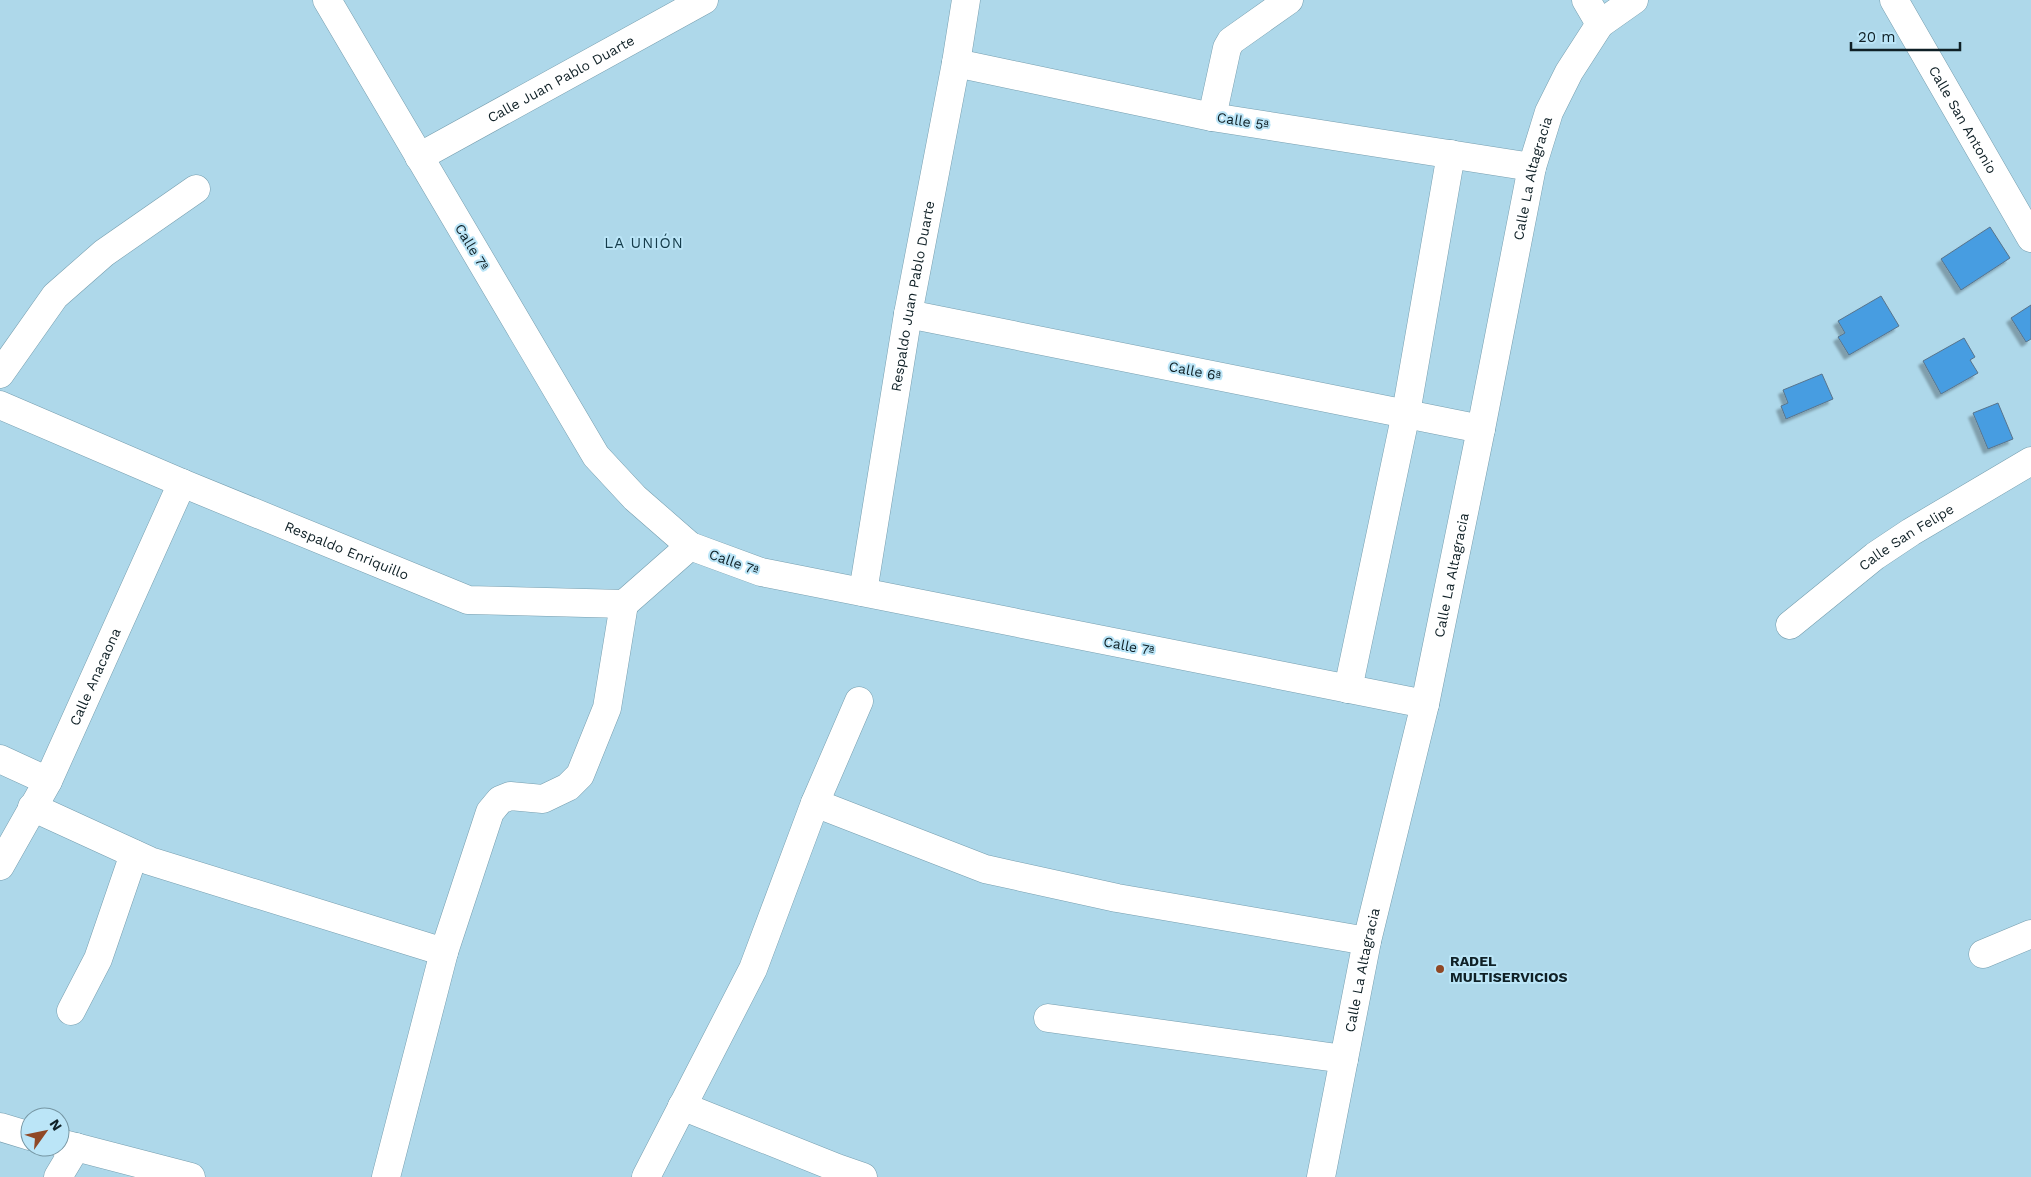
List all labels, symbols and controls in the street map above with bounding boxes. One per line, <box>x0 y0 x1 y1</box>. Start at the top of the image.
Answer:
scale bar <box>1851 20 1960 52</box>
text: 20 m <box>1858 28 1896 46</box>
street label: Calle Juan Pablo Duarte <box>485 32 637 126</box>
street label: Calle San Antonio <box>1926 63 2000 176</box>
street label: Calle 5ª <box>1216 109 1271 133</box>
street label: Calle La Altagracia <box>1510 115 1555 242</box>
street label: Respaldo Juan Pablo Duarte <box>888 199 938 393</box>
street label: Calle 7ª <box>452 221 492 274</box>
district label: LA UNIÓN <box>604 233 684 252</box>
street label: Calle 6ª <box>1168 358 1223 384</box>
street label: Calle San Felipe <box>1856 501 1957 574</box>
street label: Calle La Altagracia <box>1431 511 1472 639</box>
street label: Respaldo Enriquillo <box>282 518 411 583</box>
street label: Calle 7ª <box>707 546 762 579</box>
street label: Calle Anacaona <box>66 625 124 728</box>
street label: Calle 7ª <box>1102 633 1156 659</box>
street label: Calle La Altagracia <box>1341 906 1383 1034</box>
place label: RADEL MULTISERVICIOS <box>1450 953 1568 985</box>
marker: RADEL MULTISERVICIOS <box>1434 963 1446 975</box>
north arrow <box>20 1107 70 1157</box>
text: N <box>46 1116 65 1134</box>

